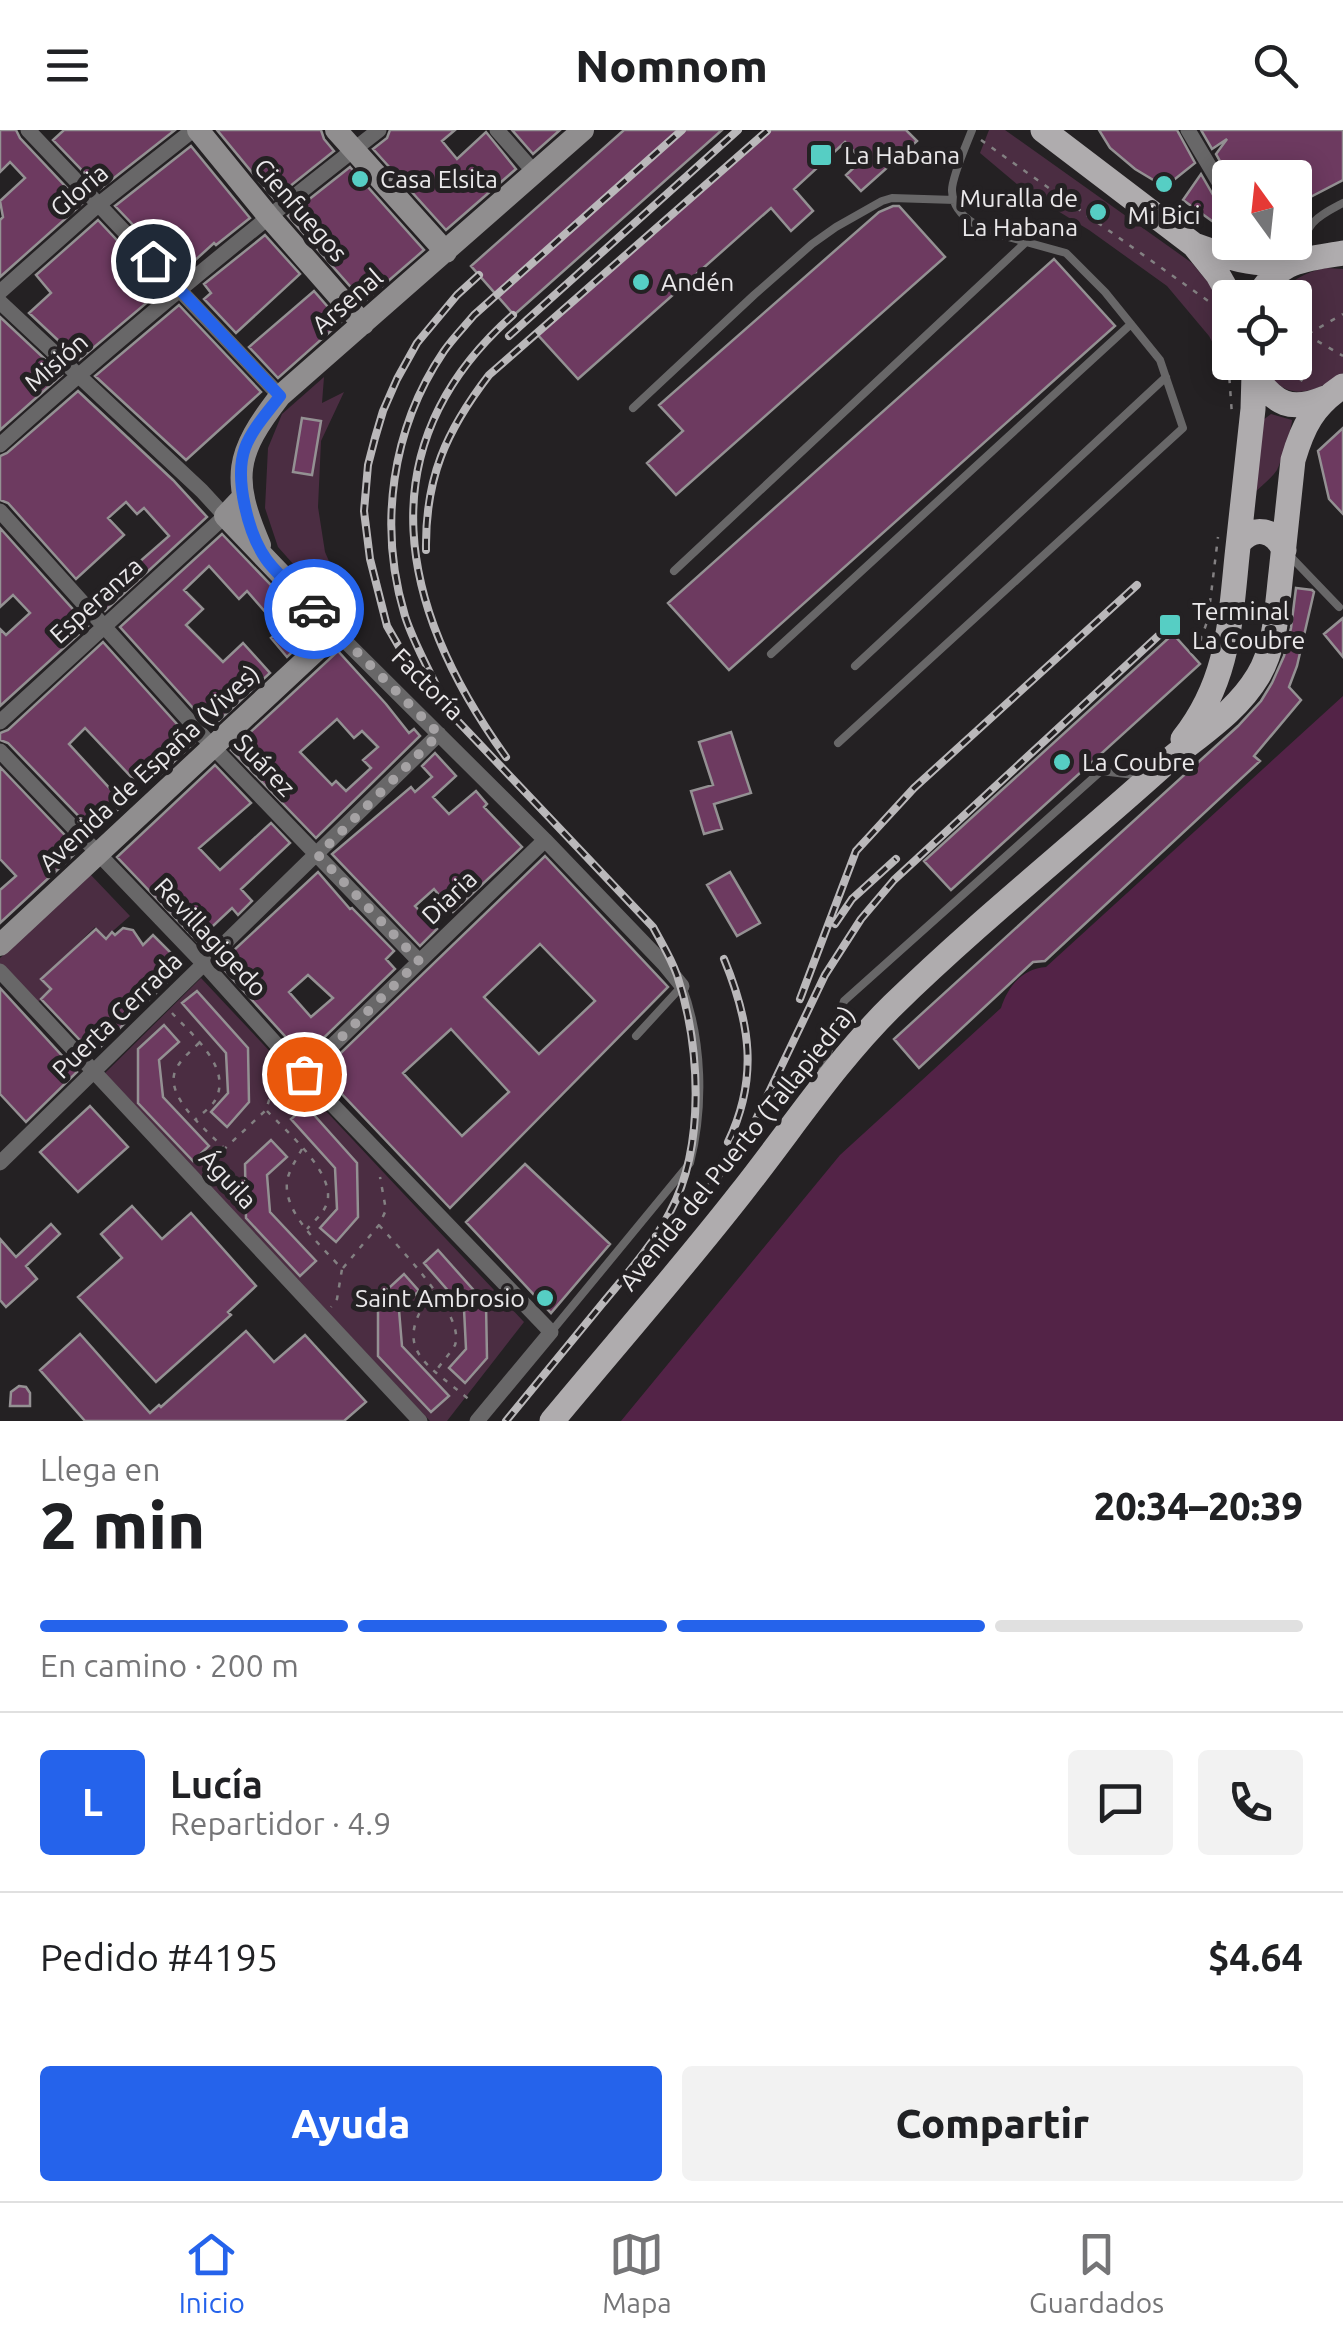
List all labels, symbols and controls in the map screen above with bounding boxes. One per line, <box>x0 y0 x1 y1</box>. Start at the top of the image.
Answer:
icon: menu <box>40 38 95 93</box>
icon: search <box>1248 38 1303 93</box>
text: Nomnom <box>575 40 768 91</box>
place label: La Habana <box>844 141 960 169</box>
marker: La Habana <box>808 142 834 168</box>
street label: Cienfuegos <box>249 153 353 267</box>
street label: Gloria <box>45 158 113 222</box>
north arrow <box>1212 160 1312 260</box>
map controls <box>1212 160 1312 380</box>
place label: Casa Elsita <box>380 165 498 193</box>
marker: Casa Elsita <box>349 168 371 190</box>
marker: Mi Bici <box>1153 173 1175 195</box>
place label: Muralla de La Habana <box>960 184 1078 241</box>
marker: Muralla de La Habana <box>1087 201 1109 223</box>
place label: Mi Bici <box>1127 201 1201 229</box>
pin <box>111 219 196 304</box>
icon: home <box>126 234 181 289</box>
street label: Arsenal <box>306 263 388 339</box>
place label: Andén <box>661 268 734 296</box>
marker: Andén <box>630 271 652 293</box>
button: locate <box>1212 280 1312 380</box>
street label: Misión <box>19 327 93 397</box>
street label: Esperanza <box>44 551 148 649</box>
courier <box>264 559 364 659</box>
icon: car <box>287 582 342 637</box>
place label: Terminal La Coubre <box>1192 597 1305 654</box>
marker: Terminal La Coubre <box>1157 612 1183 638</box>
street label: Factoría <box>386 642 470 726</box>
street label: Avenida de España (Vives) <box>33 659 265 877</box>
street label: Suárez <box>229 728 301 802</box>
place label: La Coubre <box>1082 748 1195 776</box>
marker: La Coubre <box>1051 751 1073 773</box>
street label: Diaria <box>416 864 482 930</box>
street label: Revillagigedo <box>149 872 273 1002</box>
street label: Puerta Cerrada <box>46 946 188 1084</box>
street label: Avenida del Puerto (Tallapiedra) <box>614 1000 860 1296</box>
pin <box>262 1032 347 1117</box>
icon: bag <box>277 1047 332 1102</box>
street label: Águila <box>194 1144 262 1214</box>
place label: Saint Ambrosio <box>355 1284 525 1312</box>
marker: Saint Ambrosio <box>534 1287 556 1309</box>
text: Llega en <box>40 1451 160 1487</box>
text: 20:34–20:39 <box>1094 1485 1303 1527</box>
text: 2 min <box>40 1488 205 1561</box>
text: En camino · 200 m <box>40 1647 299 1683</box>
button: chat <box>1068 1750 1173 1855</box>
button: phone <box>1198 1750 1303 1855</box>
text: Lucía <box>170 1763 263 1805</box>
text: L <box>82 1781 103 1823</box>
text: Repartidor · 4.9 <box>170 1805 391 1841</box>
text: Pedido #4195 <box>40 1936 278 1978</box>
text: $4.64 <box>1208 1936 1303 1978</box>
button: Ayuda <box>40 2066 662 2181</box>
button: Compartir <box>682 2066 1303 2181</box>
tab: Inicio <box>179 2227 245 2318</box>
tab: Mapa <box>602 2227 672 2318</box>
tab: Guardados <box>1029 2227 1164 2318</box>

